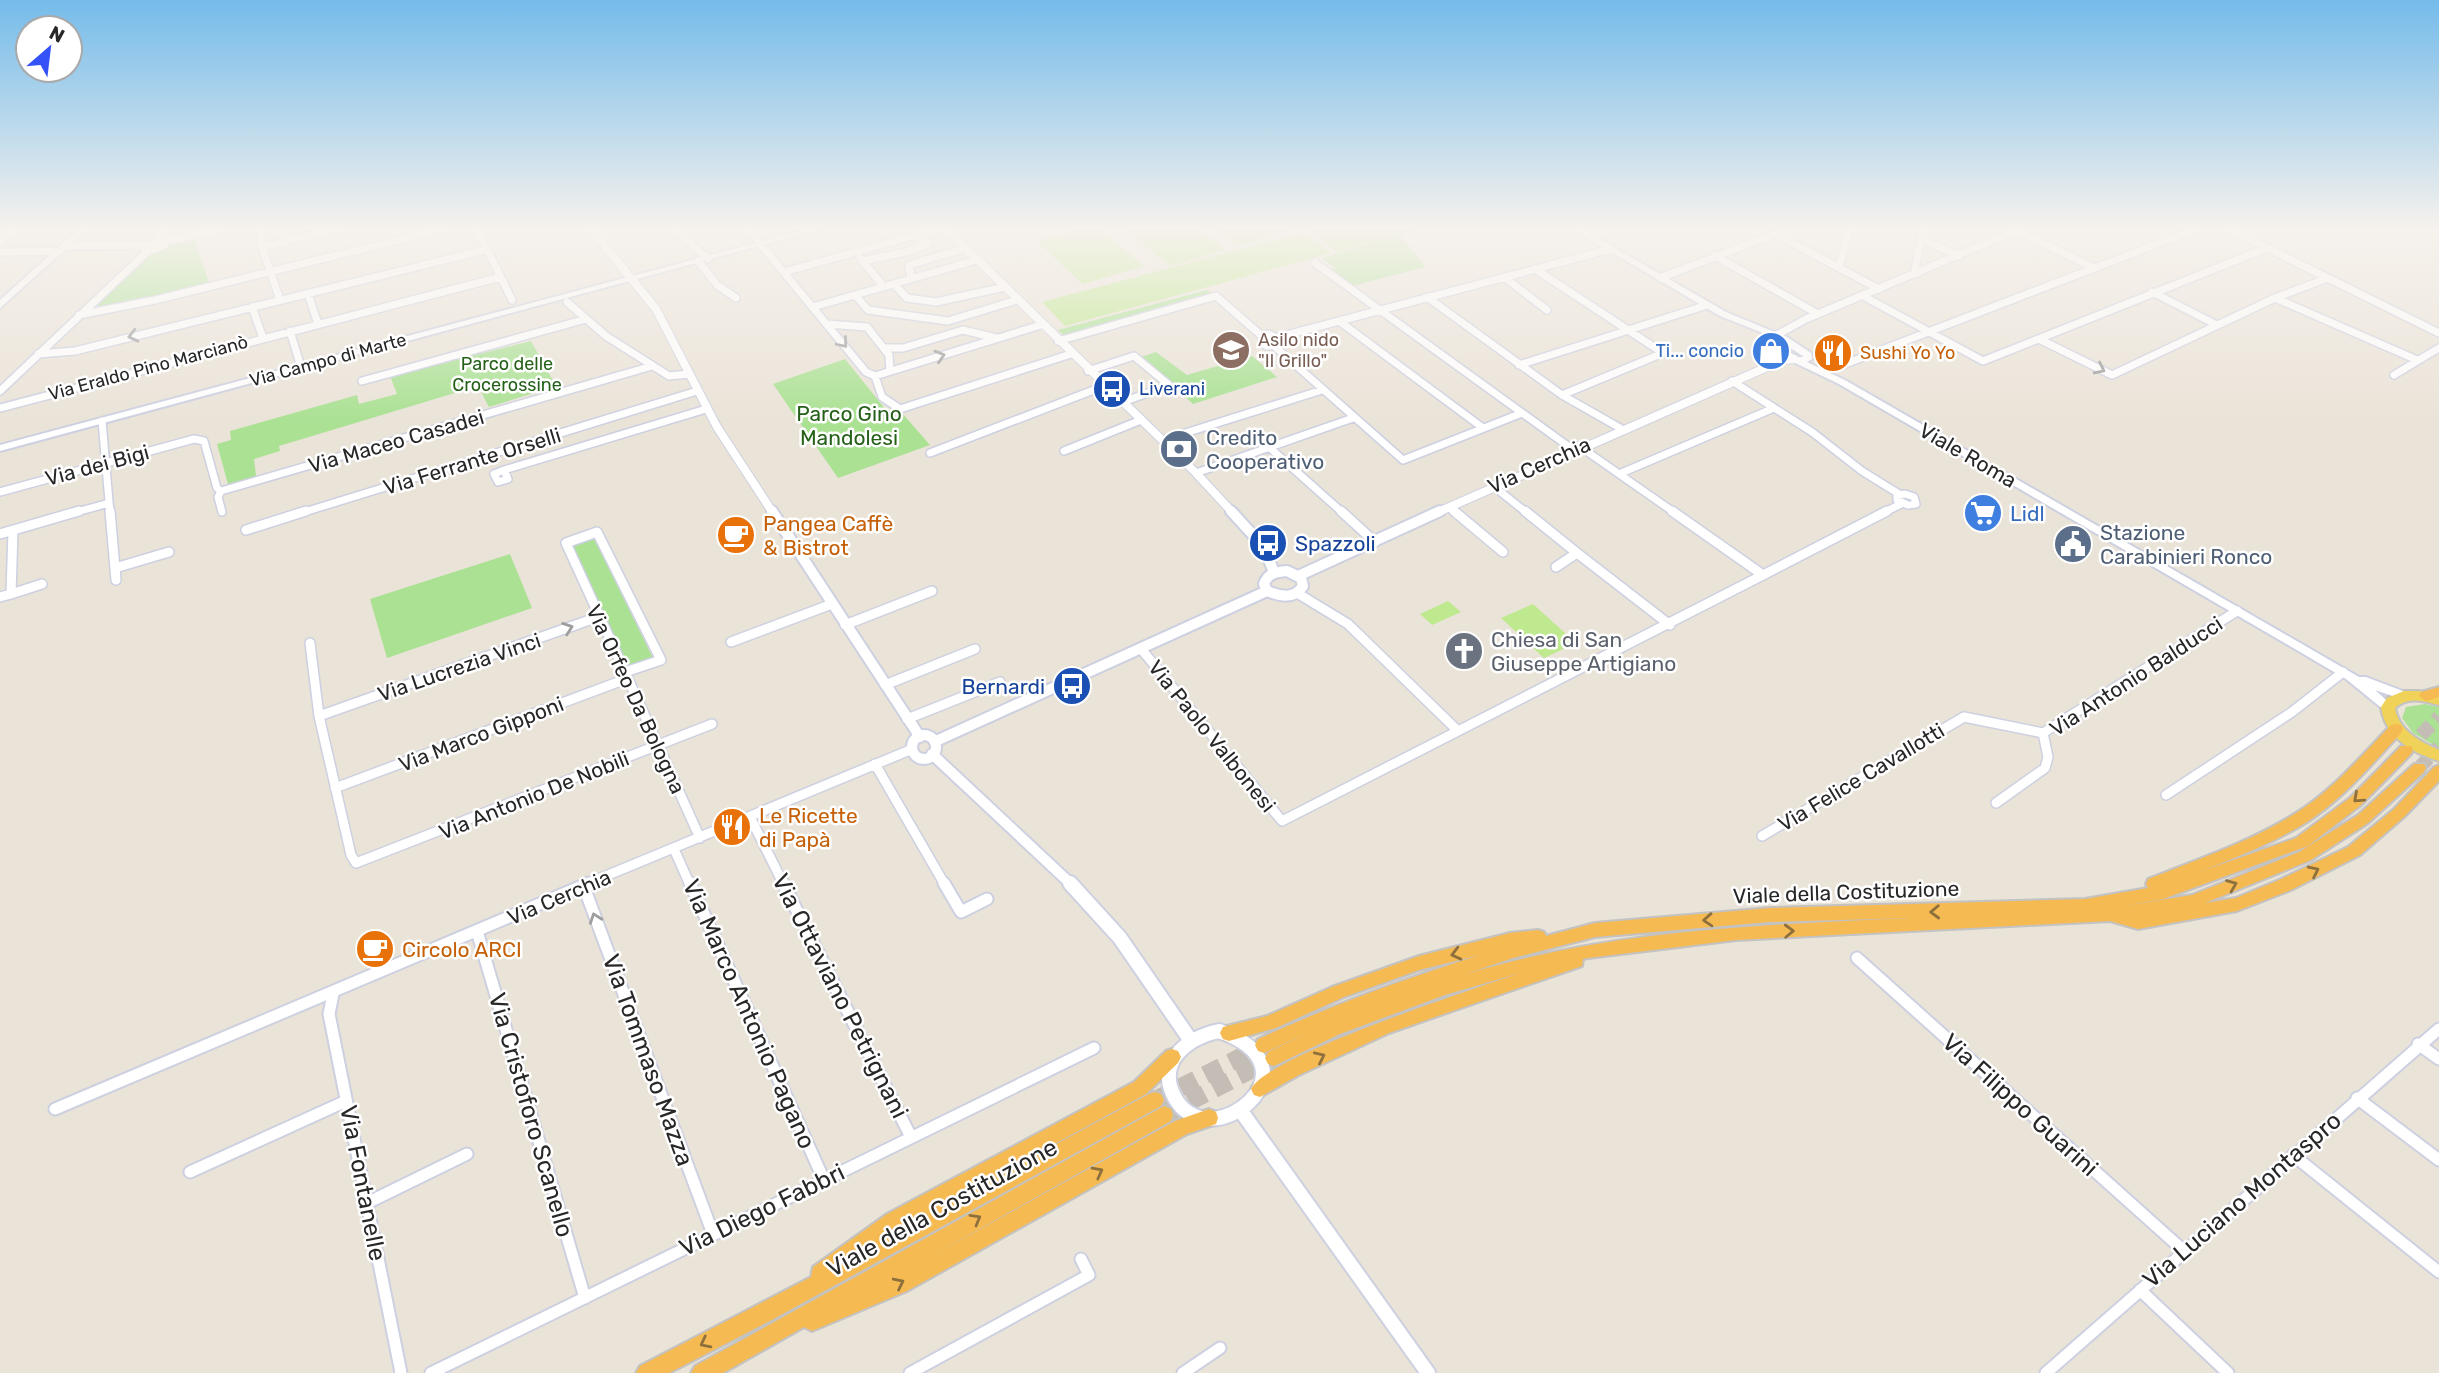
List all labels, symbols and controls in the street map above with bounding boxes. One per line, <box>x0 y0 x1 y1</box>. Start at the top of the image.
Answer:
north arrow <box>14 14 84 84</box>
text: N <box>45 21 68 48</box>
one-way arrow <box>127 328 139 342</box>
street label: Via Campo di Marte <box>247 328 409 392</box>
school or university icon: Asilo nido "Il Grillo" <box>1210 329 1252 371</box>
place label: Asilo nido "Il Grillo" <box>1258 329 1339 372</box>
shop icon: Ti... concio <box>1750 330 1792 372</box>
street label: Via Eraldo Pino Marcianò <box>46 331 250 405</box>
restaurant icon: Sushi Yo Yo <box>1812 332 1854 374</box>
one-way arrow <box>835 335 847 348</box>
place label: Ti... concio <box>1655 340 1744 362</box>
place label: Sushi Yo Yo <box>1860 342 1955 364</box>
one-way arrow <box>933 350 945 364</box>
park label: Parco delle Crocerossine <box>452 353 562 396</box>
one-way arrow <box>2093 361 2105 375</box>
bus stop icon: Liverani <box>1091 368 1133 410</box>
place label: Liverani <box>1139 378 1205 400</box>
park label: Parco Gino Mandolesi <box>796 401 902 450</box>
street label: Via Maceo Casadei <box>305 404 487 478</box>
street label: Viale Roma <box>1915 417 2021 493</box>
street label: Via Ferrante Orselli <box>380 422 564 500</box>
place label: Credito Cooperativo <box>1206 425 1324 474</box>
bank icon: Credito Cooperativo <box>1158 428 1200 470</box>
street label: Via Cerchia <box>1484 431 1594 499</box>
street label: Via dei Bigi <box>42 439 152 491</box>
supermarket icon: Lidl <box>1962 492 2004 534</box>
place label: Lidl <box>2010 501 2045 526</box>
place label: Pangea Caffè & Bistrot <box>763 511 893 560</box>
cafe icon: Pangea Caffè & Bistrot <box>715 514 757 556</box>
place label: Stazione Carabinieri Ronco <box>2100 520 2272 569</box>
bus stop icon: Spazzoli <box>1247 522 1289 564</box>
public building icon: Stazione Carabinieri Ronco <box>2052 523 2094 565</box>
place label: Spazzoli <box>1295 531 1376 556</box>
street label: Via Orfeo Da Bologna <box>581 600 691 798</box>
street label: Via Antonio Balducci <box>2045 611 2227 741</box>
one-way arrow <box>562 622 574 636</box>
street label: Via Lucrezia Vinci <box>374 627 544 707</box>
place label: Chiesa di San Giuseppe Artigiano <box>1491 627 1676 676</box>
church icon: Chiesa di San Giuseppe Artigiano <box>1443 630 1485 672</box>
street label: Via Paolo Valbonesi <box>1143 655 1281 817</box>
bus stop icon: Bernardi <box>1051 665 1093 707</box>
place label: Bernardi <box>962 674 1045 699</box>
street label: Via Marco Gipponi <box>395 691 567 777</box>
street label: Via Felice Cavallotti <box>1773 717 1949 837</box>
street label: Via Antonio De Nobili <box>435 745 633 845</box>
one-way arrow <box>2353 790 2366 803</box>
place label: Le Ricette di Papà <box>759 803 858 852</box>
restaurant icon: Le Ricette di Papà <box>711 806 753 848</box>
street label: Via Cerchia <box>503 864 615 930</box>
one-way arrow <box>2307 866 2319 880</box>
street label: Via Ottaviano Petrignani <box>766 869 914 1123</box>
street label: Via Marco Antonio Pagano <box>677 875 821 1153</box>
street label: Viale della Costituzione <box>1732 876 1960 908</box>
one-way arrow <box>2226 880 2238 894</box>
one-way arrow <box>1929 905 1940 920</box>
one-way arrow <box>589 912 603 924</box>
one-way arrow <box>1702 912 1713 927</box>
one-way arrow <box>1784 923 1795 938</box>
cafe icon: Circolo ARCI <box>354 928 396 970</box>
place label: Circolo ARCI <box>402 937 522 962</box>
one-way arrow <box>1450 946 1462 960</box>
street label: Via Tommaso Mazza <box>597 950 699 1170</box>
street label: Via Cristoforo Scanello <box>483 990 579 1240</box>
street label: Via Filippo Guarini <box>1936 1028 2104 1182</box>
one-way arrow <box>1313 1051 1325 1065</box>
street label: Via Fontanelle <box>334 1103 392 1263</box>
street label: Via Luciano Montaspro <box>2137 1106 2347 1294</box>
street label: Viale della Costituzione <box>822 1133 1062 1283</box>
street label: Via Diego Fabbri <box>675 1158 849 1262</box>
one-way arrow <box>1090 1167 1103 1180</box>
one-way arrow <box>969 1214 982 1227</box>
one-way arrow <box>892 1278 904 1292</box>
one-way arrow <box>700 1335 712 1349</box>

